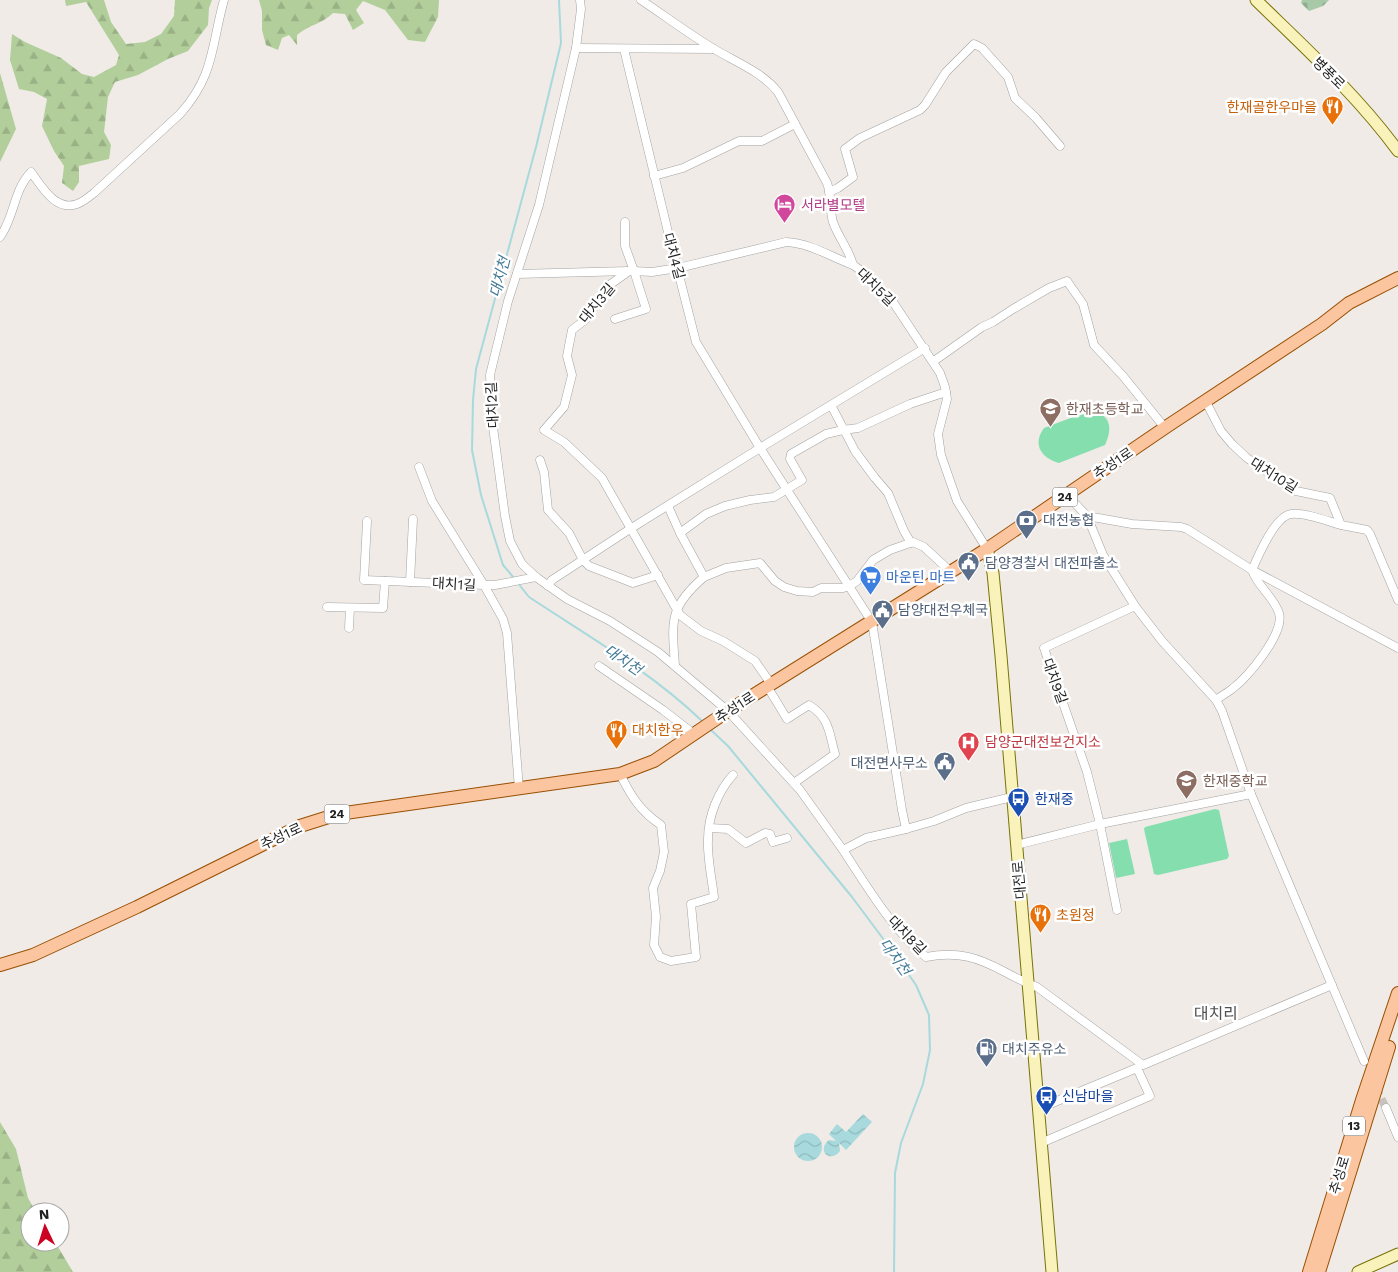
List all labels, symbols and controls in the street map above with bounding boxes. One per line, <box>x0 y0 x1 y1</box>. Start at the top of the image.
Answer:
street label: 병풍로 <box>1310 54 1348 92</box>
restaurant icon: 한재골한우마을 <box>1321 95 1345 126</box>
place label: 한재골한우마을 <box>1227 99 1317 115</box>
hotel icon: 서라별모텔 <box>773 193 797 224</box>
place label: 서라별모텔 <box>801 197 865 213</box>
street label: 대치4길 <box>660 231 688 281</box>
water label: 대치천 <box>486 253 515 299</box>
street label: 대치5길 <box>854 265 898 309</box>
street label: 대치3길 <box>576 280 618 326</box>
street label: 대치2길 <box>483 381 501 429</box>
school or university icon: 한재초등학교 <box>1038 397 1062 428</box>
place label: 한재초등학교 <box>1066 401 1143 417</box>
street label: 추성1로 <box>1090 444 1136 482</box>
street label: 대치10길 <box>1247 454 1301 496</box>
road number: 24 <box>1052 488 1078 507</box>
bank icon: 대전농협 <box>1015 508 1039 539</box>
place label: 대전농협 <box>1043 512 1095 528</box>
public building icon: 담양경찰서 대전파출소 <box>957 551 981 582</box>
place label: 담양경찰서 대전파출소 <box>985 555 1119 571</box>
supermarket icon: 마운틴 마트 <box>858 565 882 596</box>
place label: 마운틴 마트 <box>886 569 955 585</box>
street label: 대치1길 <box>432 575 476 593</box>
public building icon: 담양대전우체국 <box>870 598 894 629</box>
place label: 담양대전우체국 <box>898 602 988 618</box>
water label: 대치천 <box>601 641 647 680</box>
street label: 대치9길 <box>1039 656 1071 706</box>
street label: 추성1로 <box>712 688 758 726</box>
restaurant icon: 대치한우 <box>604 718 628 749</box>
place label: 대치한우 <box>632 722 684 738</box>
hospital icon: 담양군대전보건지소 <box>957 730 981 761</box>
place label: 담양군대전보건지소 <box>985 734 1101 750</box>
public building icon: 대전면사무소 <box>932 751 956 782</box>
place label: 대전면사무소 <box>851 755 928 771</box>
school or university icon: 한재중학교 <box>1175 769 1199 800</box>
place label: 한재중학교 <box>1203 773 1268 789</box>
bus stop icon: 한재중 <box>1007 787 1031 818</box>
place label: 한재중 <box>1035 791 1074 807</box>
road number: 24 <box>324 804 350 824</box>
street label: 추성1로 <box>258 819 304 853</box>
street label: 대전로 <box>1009 860 1029 900</box>
restaurant icon: 초원정 <box>1028 903 1052 934</box>
place label: 초원정 <box>1056 907 1095 923</box>
street label: 대치8길 <box>885 912 929 958</box>
water label: 대치천 <box>876 935 916 981</box>
district label: 대치리 <box>1194 1004 1238 1023</box>
fuel station icon: 대치주유소 <box>974 1037 998 1068</box>
place label: 대치주유소 <box>1002 1041 1067 1057</box>
bus stop icon: 신남마을 <box>1034 1084 1058 1115</box>
place label: 신남마을 <box>1062 1088 1114 1104</box>
road number: 13 <box>1343 1116 1365 1136</box>
street label: 추성로 <box>1326 1154 1352 1196</box>
north arrow <box>20 1202 70 1252</box>
text: N <box>38 1206 50 1222</box>

